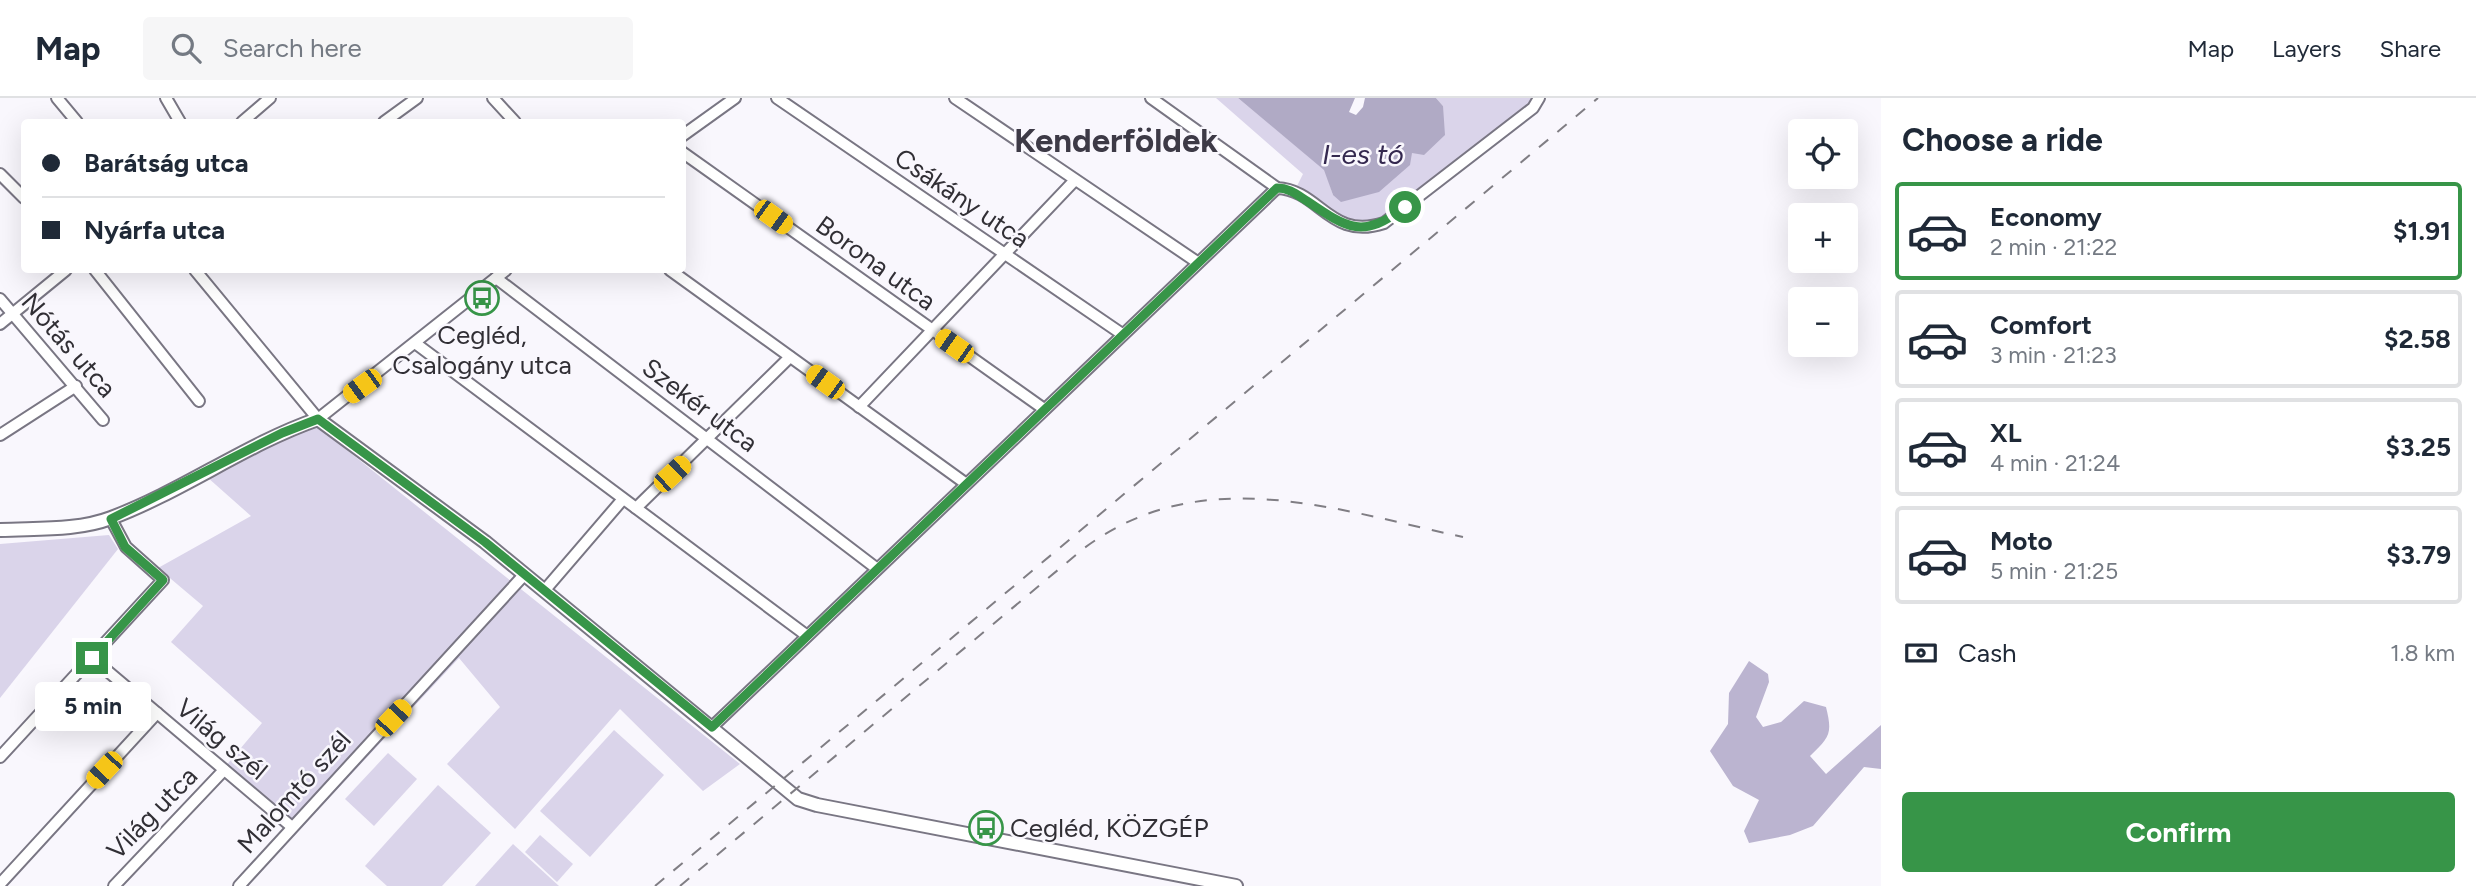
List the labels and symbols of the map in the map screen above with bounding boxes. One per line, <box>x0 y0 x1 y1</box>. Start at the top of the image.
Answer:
district label: Kenderföldek <box>1014 121 1218 160</box>
water label: I-es tó <box>1322 137 1404 171</box>
street label: Csákány utca <box>889 141 1035 255</box>
route start <box>1389 191 1421 223</box>
car <box>750 196 797 238</box>
street label: Borona utca <box>810 209 942 317</box>
bus stop icon: Cegléd, Csalogány utca <box>463 279 501 317</box>
street label: Nótás utca <box>15 286 123 404</box>
place label: Cegléd, Csalogány utca <box>392 319 572 381</box>
car <box>931 325 978 367</box>
street label: Szekér utca <box>636 351 764 459</box>
car <box>802 361 849 403</box>
car <box>339 365 386 407</box>
car <box>650 452 695 496</box>
route end <box>76 642 108 674</box>
callout: 5 min <box>34 682 150 732</box>
street label: Világ szél <box>170 692 274 786</box>
car <box>371 695 416 741</box>
street label: Malomtó szél <box>230 724 358 860</box>
car <box>82 747 127 793</box>
street label: Világ utca <box>100 760 204 866</box>
bus stop icon: Cegléd, KÖZGÉP <box>967 809 1005 847</box>
place label: Cegléd, KÖZGÉP <box>1010 812 1209 844</box>

